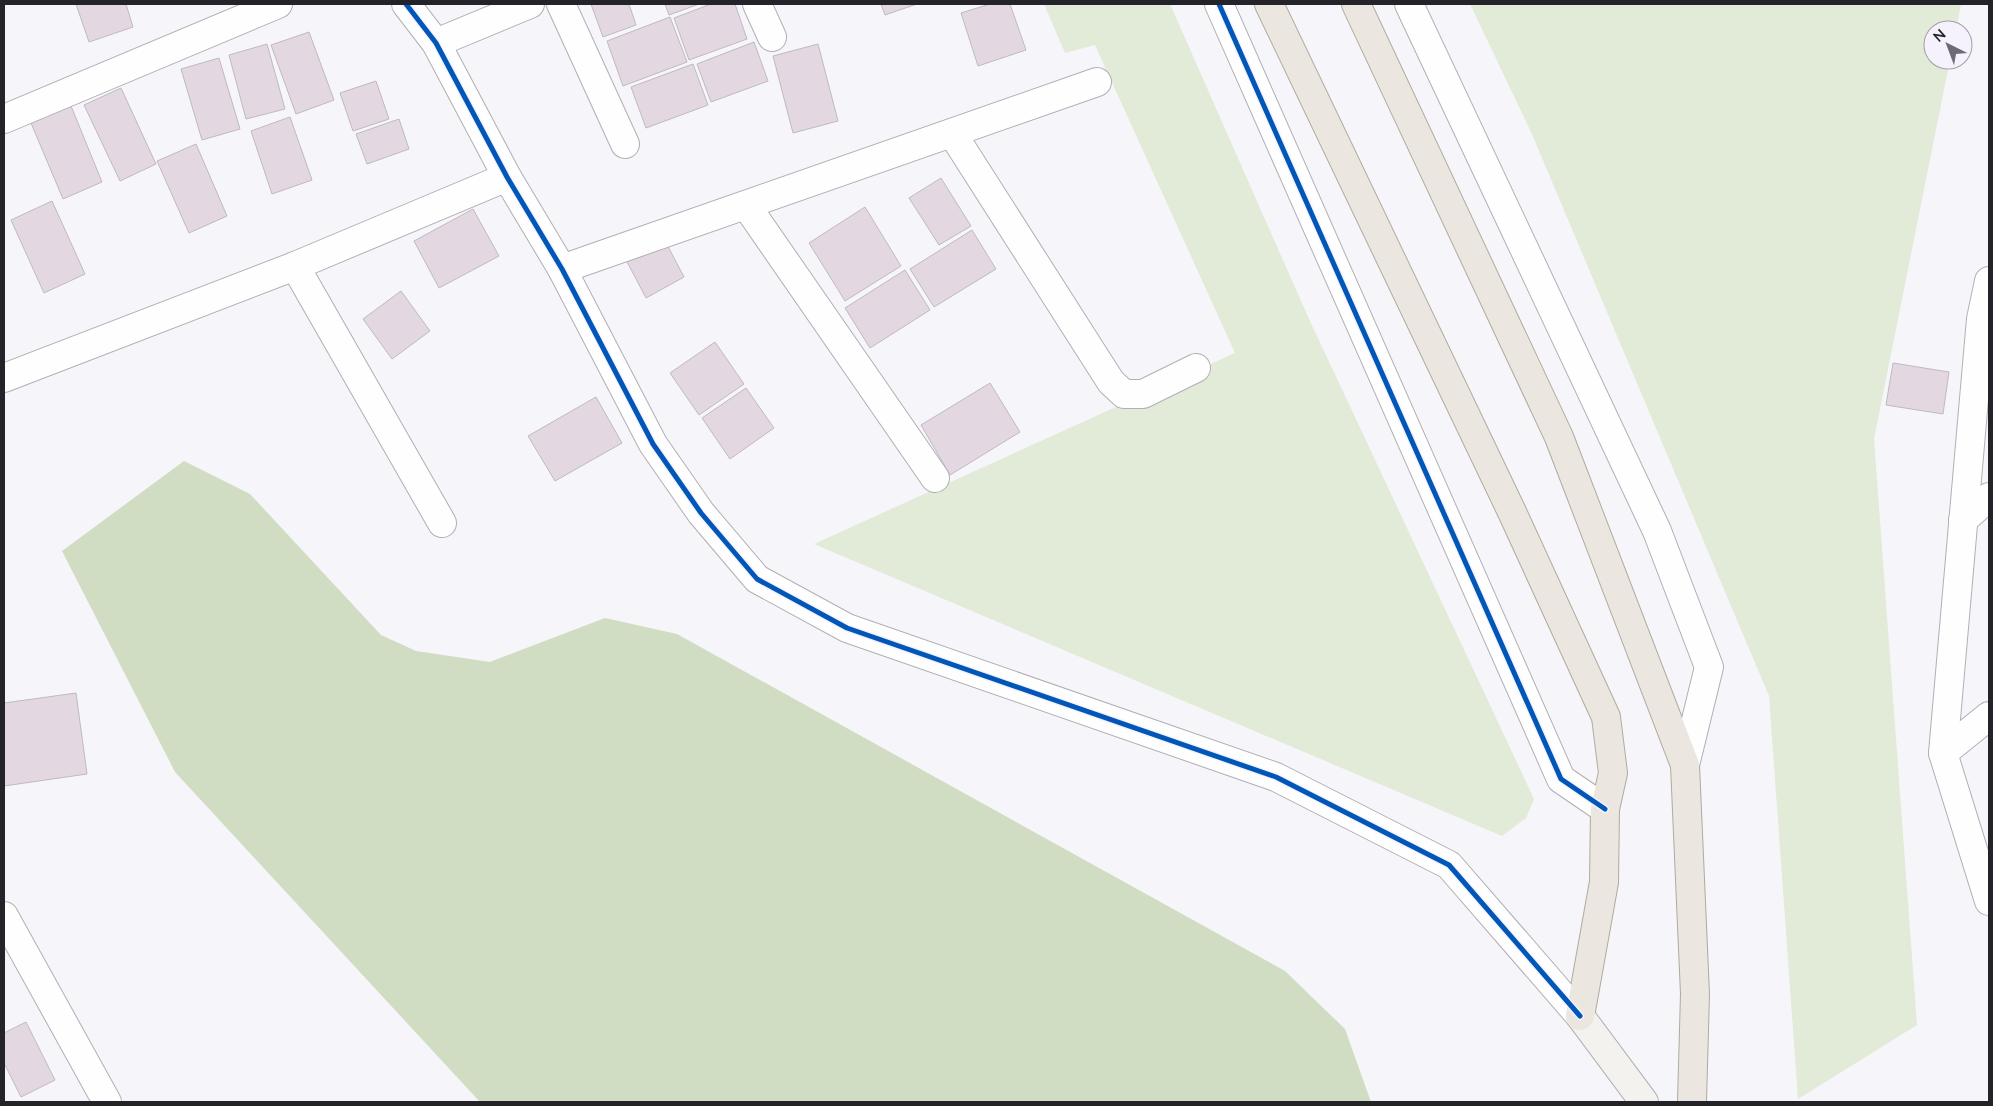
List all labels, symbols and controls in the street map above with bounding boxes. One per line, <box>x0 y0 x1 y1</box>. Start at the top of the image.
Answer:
north arrow <box>1923 20 1973 70</box>
text: N <box>1929 25 1949 45</box>

